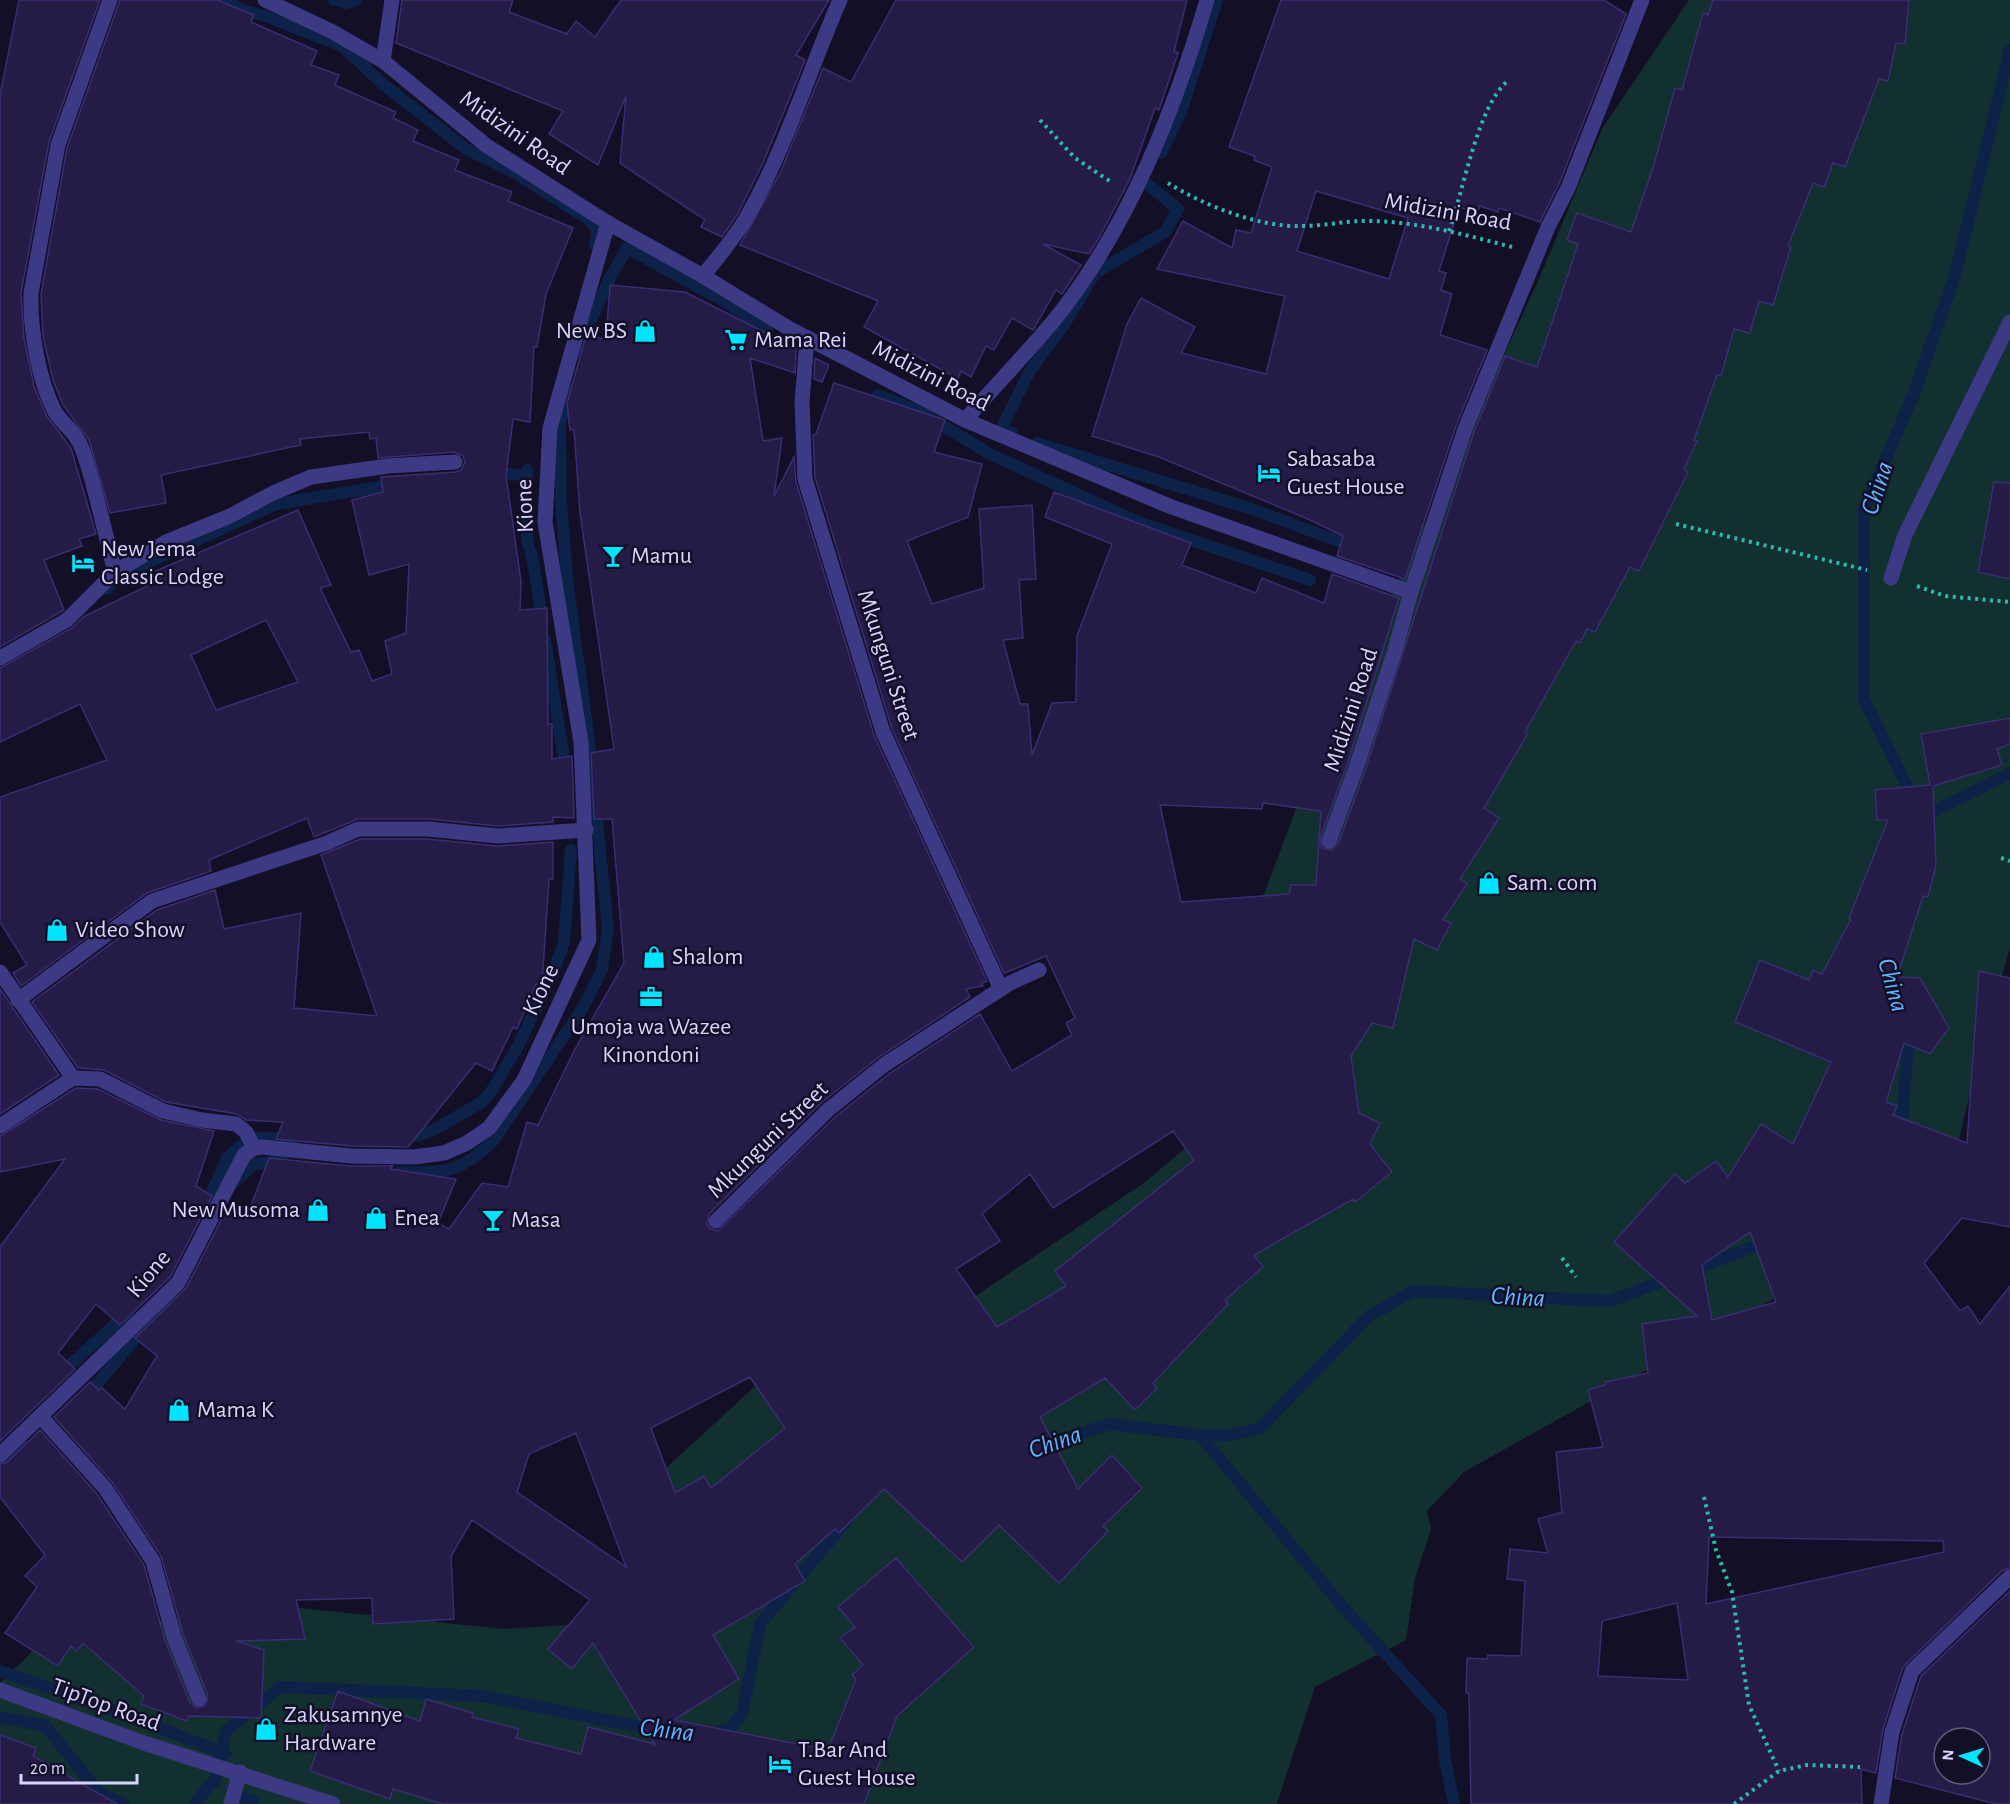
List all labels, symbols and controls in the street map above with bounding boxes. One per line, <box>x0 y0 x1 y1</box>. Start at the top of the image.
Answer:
street label: Midizini Road <box>455 86 575 180</box>
street label: Midizini Road <box>1383 189 1513 235</box>
shop icon: New BS <box>632 318 658 344</box>
place label: New BS <box>556 319 627 343</box>
supermarket icon: Mama Rei <box>723 327 749 353</box>
place label: Mama Rei <box>754 328 847 352</box>
street label: Midizini Road <box>868 336 994 416</box>
place label: Sabasaba Guest House <box>1287 447 1405 499</box>
water label: China <box>1856 458 1898 518</box>
hotel icon: Sabasaba Guest House <box>1256 460 1282 486</box>
street label: Kione <box>512 479 538 533</box>
place label: New Jema Classic Lodge <box>101 537 224 589</box>
bar icon: Mamu <box>600 543 626 569</box>
place label: Mamu <box>631 544 692 568</box>
hotel icon: New Jema Classic Lodge <box>70 550 96 576</box>
street label: Mkunguni Street <box>852 587 924 743</box>
street label: Midizini Road <box>1320 645 1382 775</box>
shop icon: Sam. com <box>1476 870 1502 896</box>
place label: Sam. com <box>1507 871 1597 895</box>
shop icon: Video Show <box>44 917 70 943</box>
place label: Video Show <box>75 918 185 942</box>
shop icon: Shalom <box>641 944 667 970</box>
place label: Shalom <box>672 945 743 969</box>
water label: China <box>1873 955 1913 1015</box>
street label: Kione <box>518 961 564 1019</box>
office icon: Umoja wa Wazee Kinondoni <box>638 984 664 1010</box>
place label: Umoja wa Wazee Kinondoni <box>571 1015 731 1067</box>
street label: Mkunguni Street <box>703 1077 833 1203</box>
shop icon: New Musoma <box>305 1197 331 1223</box>
place label: New Musoma <box>171 1198 300 1222</box>
shop icon: Enea <box>363 1205 389 1231</box>
place label: Enea <box>394 1206 440 1230</box>
bar icon: Masa <box>480 1207 506 1233</box>
place label: Masa <box>511 1208 561 1232</box>
street label: Kione <box>122 1246 176 1302</box>
water label: China <box>1490 1283 1546 1311</box>
shop icon: Mama K <box>166 1397 192 1423</box>
place label: Mama K <box>197 1398 275 1422</box>
water label: China <box>1025 1421 1085 1463</box>
street label: TipTop Road <box>48 1674 164 1736</box>
place label: Zakusamnye Hardware <box>284 1703 403 1755</box>
water label: China <box>638 1714 696 1746</box>
shop icon: Zakusamnye Hardware <box>253 1716 279 1742</box>
north arrow <box>1932 1726 1992 1786</box>
place label: T.Bar And Guest House <box>798 1738 916 1790</box>
scale bar <box>21 1747 136 1785</box>
text: N <box>1940 1749 1956 1761</box>
hotel icon: T.Bar And Guest House <box>767 1751 793 1777</box>
text: 20 m <box>30 1760 65 1778</box>

